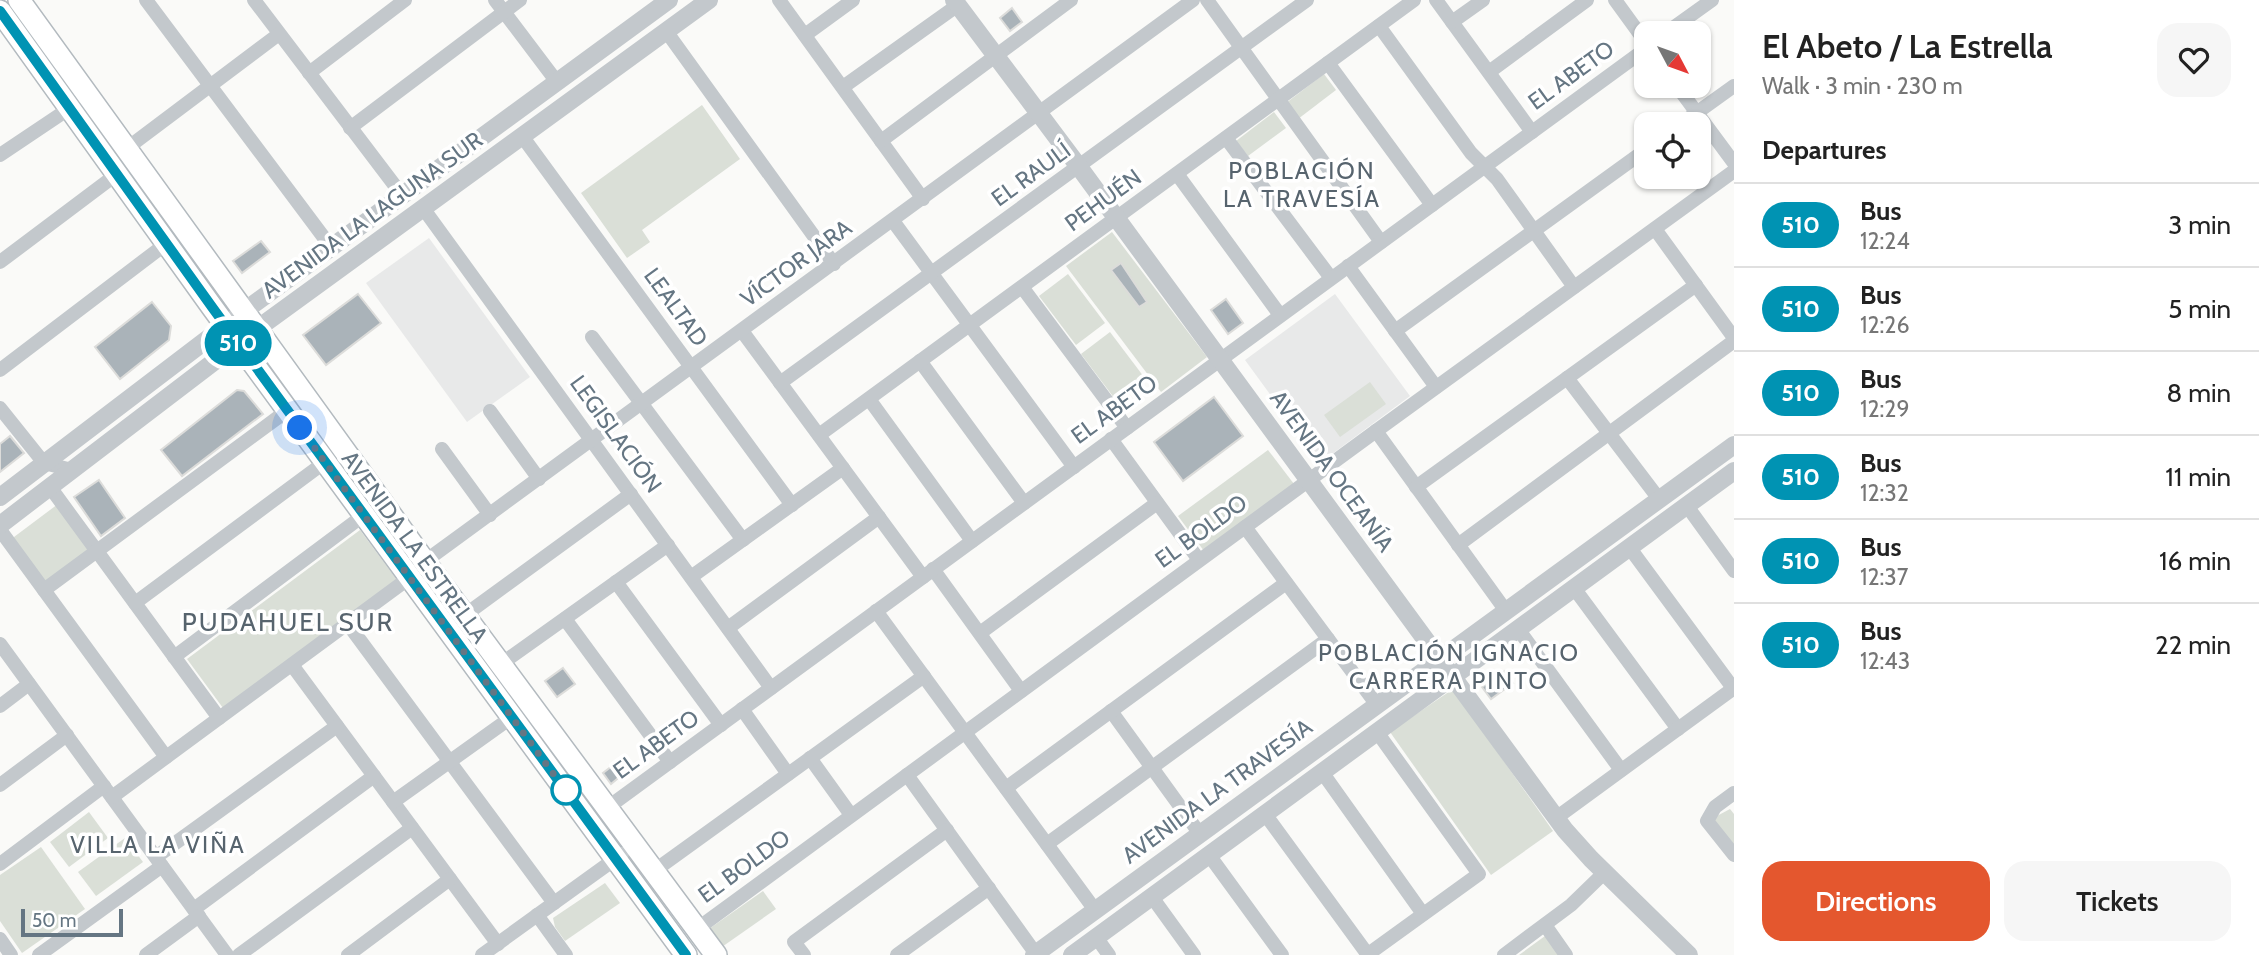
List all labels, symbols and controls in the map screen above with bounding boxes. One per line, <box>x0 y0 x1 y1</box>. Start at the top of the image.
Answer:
north arrow <box>1634 21 1712 98</box>
map controls <box>1634 21 1711 189</box>
button: heart <box>2157 23 2231 97</box>
text: El Abeto / La Estrella <box>1762 26 2053 66</box>
street label: EL ABETO <box>1523 34 1619 116</box>
text: Walk · 3 min · 230 m <box>1762 72 1963 100</box>
button: locate <box>1634 112 1711 189</box>
street label: AVENIDA LA LAGUNA SUR <box>256 126 488 304</box>
text: Departures <box>1762 134 1886 166</box>
street label: EL RAULÍ <box>985 135 1076 212</box>
district label: POBLACIÓN LA TRAVESÍA <box>1223 156 1381 213</box>
street label: PEHUÉN <box>1059 162 1147 237</box>
text: Bus <box>1860 195 1901 227</box>
text: 3 min <box>2168 209 2231 241</box>
text: 510 <box>1781 210 1820 239</box>
street label: VÍCTOR JARA <box>734 212 857 313</box>
text: 12:24 <box>1860 227 1910 255</box>
street label: LEALTAD <box>638 262 714 352</box>
text: Bus <box>1860 279 1901 311</box>
text: 5 min <box>2168 293 2231 325</box>
text: 510 <box>1781 294 1820 323</box>
text: 12:26 <box>1860 311 1909 339</box>
line badge: 510 <box>198 320 278 366</box>
text: 510 <box>219 328 257 357</box>
text: Bus <box>1860 363 1901 395</box>
street label: EL ABETO <box>1066 368 1162 450</box>
street label: LEGISLACIÓN <box>564 370 668 498</box>
text: 8 min <box>2167 377 2231 409</box>
text: 510 <box>1781 378 1820 407</box>
street label: AVENIDA OCEANÍA <box>1264 384 1401 557</box>
text: 12:29 <box>1860 395 1909 423</box>
your location <box>282 410 317 445</box>
street label: AVENIDA LA ESTRELLA <box>336 445 494 649</box>
text: Bus <box>1860 447 1901 479</box>
text: 11 min <box>2165 461 2231 493</box>
text: 510 <box>1781 462 1820 491</box>
text: 12:32 <box>1860 479 1909 507</box>
street label: EL BOLDO <box>1150 488 1252 574</box>
text: Bus <box>1860 531 1901 563</box>
text: 16 min <box>2159 545 2231 577</box>
text: 510 <box>1781 546 1820 575</box>
text: 12:37 <box>1860 563 1908 591</box>
district label: PUDAHUEL SUR <box>182 606 394 638</box>
text: Bus <box>1860 615 1901 647</box>
text: 22 min <box>2155 629 2231 661</box>
text: 510 <box>1781 630 1820 659</box>
district label: POBLACIÓN IGNACIO CARRERA PINTO <box>1318 638 1580 695</box>
text: 12:43 <box>1860 647 1910 675</box>
street label: EL ABETO <box>608 703 704 785</box>
street label: AVENIDA LA TRAVESÍA <box>1116 712 1317 869</box>
unlabelled marker <box>551 775 581 805</box>
street label: EL BOLDO <box>693 823 795 909</box>
district label: VILLA LA VIÑA <box>70 830 246 859</box>
button: Directions <box>1762 861 1990 941</box>
button: Tickets <box>2004 861 2231 941</box>
scale bar <box>21 906 122 938</box>
text: 50 m <box>32 909 76 932</box>

